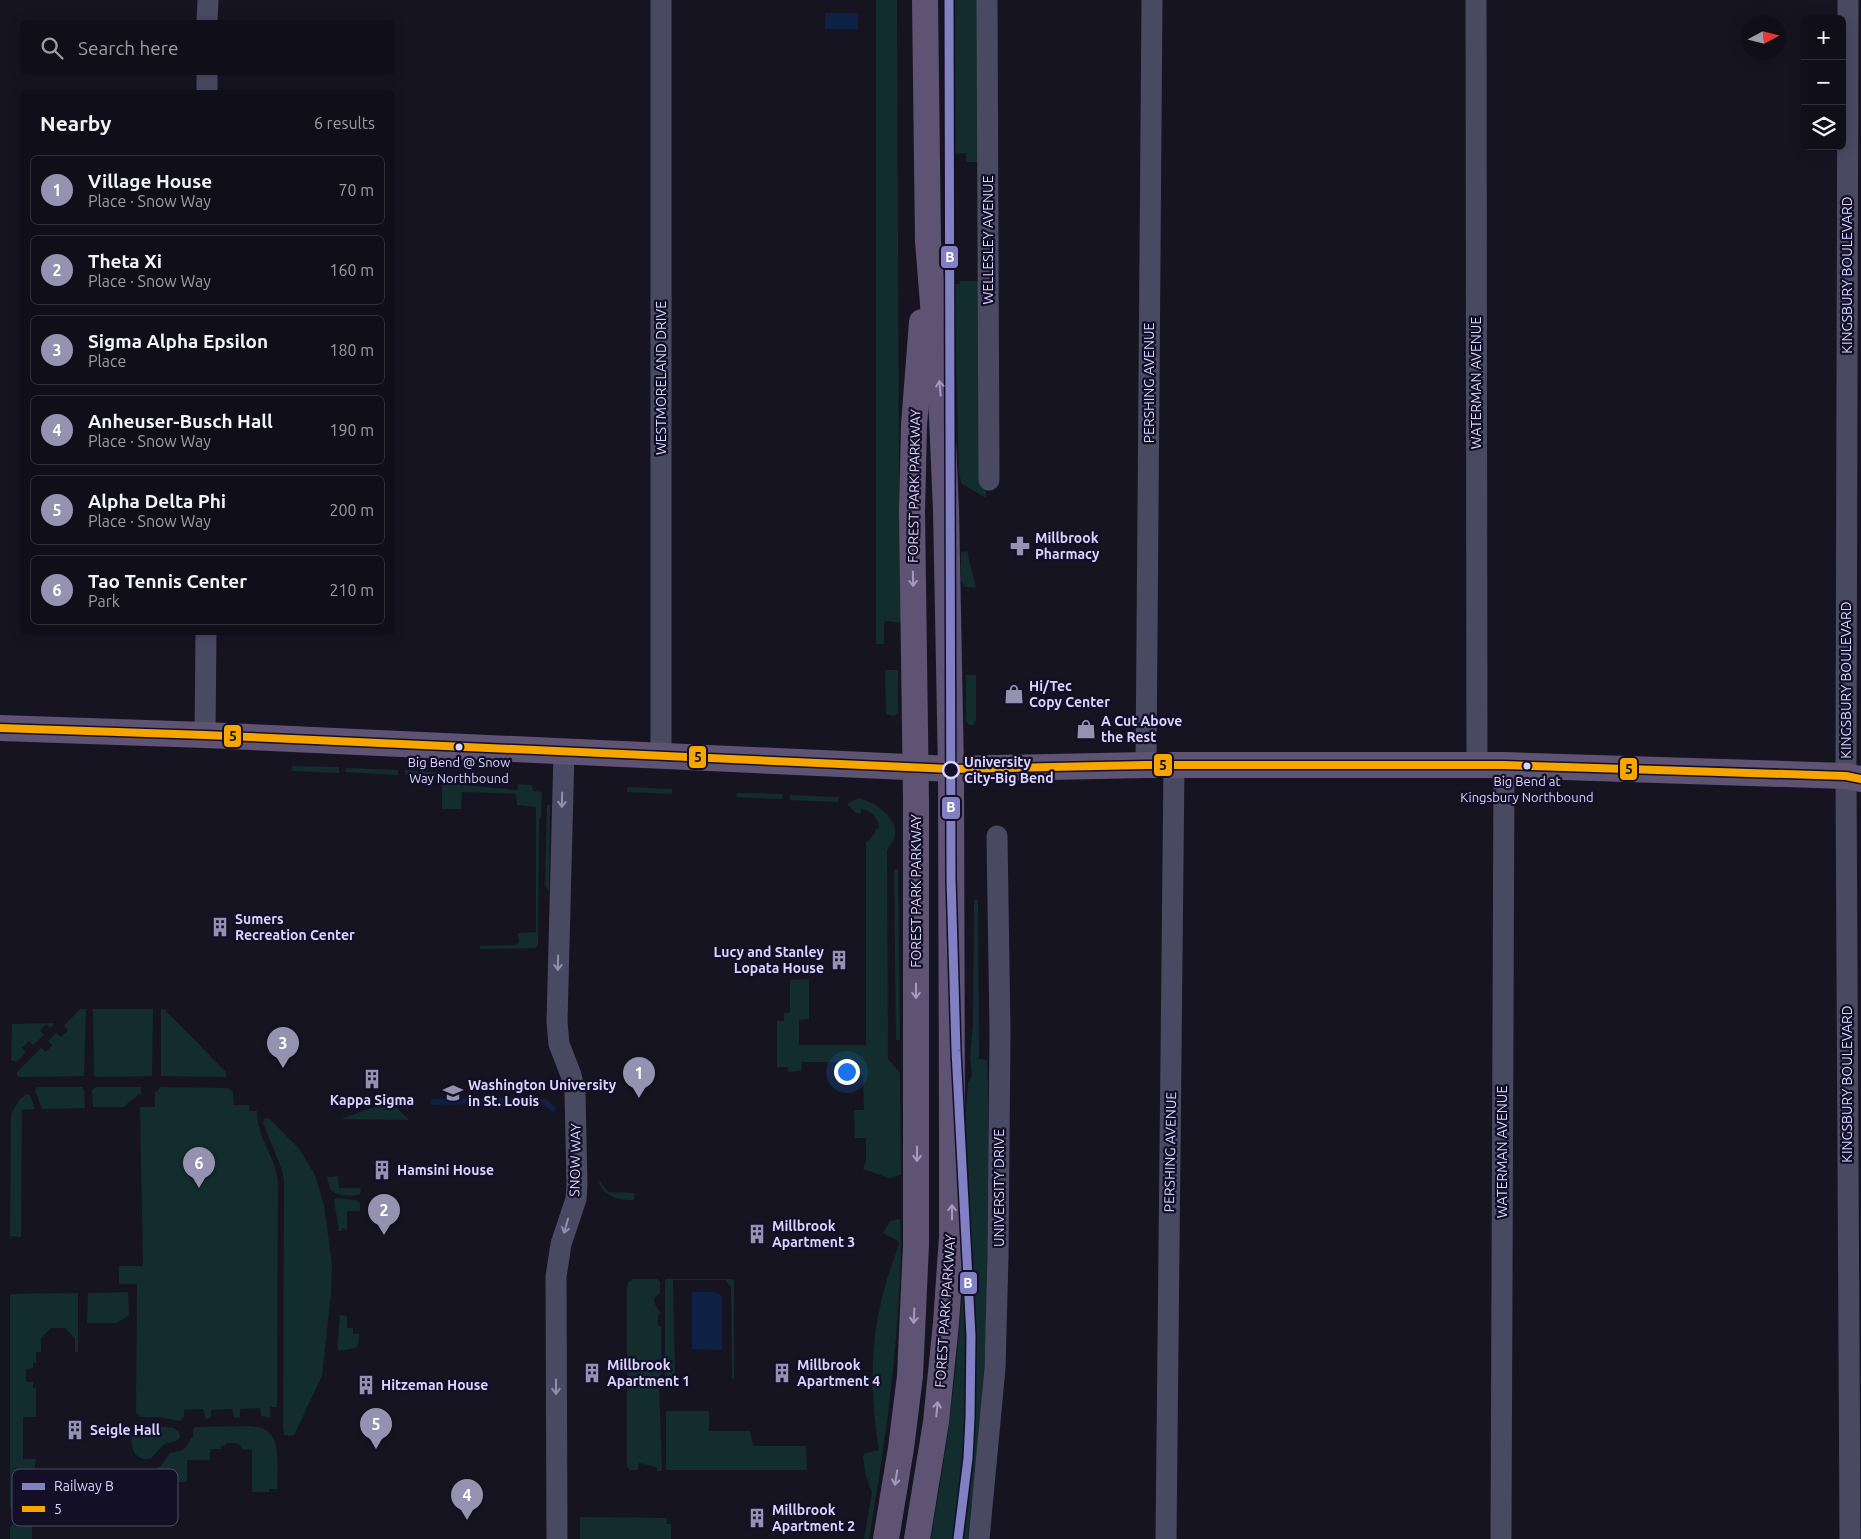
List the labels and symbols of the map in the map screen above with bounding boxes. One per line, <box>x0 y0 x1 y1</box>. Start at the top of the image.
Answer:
north arrow <box>1741 15 1786 60</box>
street label: WELLESLEY AVENUE <box>980 175 996 305</box>
street label: KINGSBURY BOULEVARD <box>1839 196 1855 354</box>
line badge: B <box>940 245 959 269</box>
text: B <box>945 249 955 265</box>
street label: WESTMORELAND DRIVE <box>653 301 669 455</box>
street label: WATERMAN AVENUE <box>1468 317 1484 449</box>
street label: PERSHING AVENUE <box>1141 323 1157 443</box>
one-way arrow <box>935 380 944 396</box>
street label: FOREST PARK PARKWAY <box>905 409 923 563</box>
place label: Millbrook Pharmacy <box>1035 530 1100 562</box>
pharmacy icon: Millbrook Pharmacy <box>1009 535 1031 557</box>
one-way arrow <box>908 570 918 586</box>
street label: KINGSBURY BOULEVARD <box>1838 601 1854 759</box>
place label: Hi/Tec Copy Center <box>1029 678 1110 710</box>
shop icon: Hi/Tec Copy Center <box>1003 683 1025 705</box>
place label: A Cut Above the Rest <box>1101 713 1182 745</box>
shop icon: A Cut Above the Rest <box>1075 718 1097 740</box>
line badge: 5 <box>223 724 242 748</box>
text: 5 <box>229 728 237 744</box>
marker: Big Bend @ Snow Way Northbound <box>454 742 464 752</box>
line badge: 5 <box>688 745 707 769</box>
text: 5 <box>694 749 702 765</box>
line badge: 5 <box>1153 753 1173 777</box>
place label: University City-Big Bend <box>964 754 1054 786</box>
place label: Big Bend @ Snow Way Northbound <box>408 755 510 785</box>
text: 5 <box>1159 757 1167 773</box>
line badge: 5 <box>1619 757 1638 781</box>
marker: University City-Big Bend <box>942 761 960 779</box>
marker: Big Bend at Kingsbury Northbound <box>1522 761 1532 771</box>
text: 5 <box>1625 761 1633 777</box>
place label: Big Bend at Kingsbury Northbound <box>1460 774 1594 804</box>
one-way arrow <box>557 792 567 808</box>
line badge: B <box>941 796 961 820</box>
text: B <box>946 799 956 815</box>
street label: FOREST PARK PARKWAY <box>908 814 924 968</box>
place label: Sumers Recreation Center <box>235 911 355 943</box>
building icon: Sumers Recreation Center <box>209 916 231 938</box>
place label: Lucy and Stanley Lopata House <box>714 944 825 976</box>
building icon: Lucy and Stanley Lopata House <box>828 949 850 971</box>
one-way arrow <box>553 954 563 971</box>
one-way arrow <box>911 982 921 999</box>
street label: KINGSBURY BOULEVARD <box>1839 1005 1855 1163</box>
pin: 3 <box>267 1027 299 1068</box>
pin: 1 <box>623 1057 655 1098</box>
your location <box>834 1059 860 1085</box>
building icon: Kappa Sigma <box>361 1068 383 1090</box>
place label: Washington University in St. Louis <box>468 1077 617 1109</box>
school or university icon: Washington University in St. Louis <box>442 1082 464 1104</box>
street label: WATERMAN AVENUE <box>1494 1086 1510 1218</box>
street label: PERSHING AVENUE <box>1161 1091 1179 1212</box>
place label: Kappa Sigma <box>330 1092 414 1108</box>
street label: SNOW WAY <box>566 1123 584 1197</box>
street label: UNIVERSITY DRIVE <box>991 1129 1007 1247</box>
one-way arrow <box>912 1145 922 1161</box>
pin: 6 <box>183 1147 215 1188</box>
building icon: Hamsini House <box>371 1159 393 1181</box>
place label: Hamsini House <box>397 1162 494 1178</box>
pin: 2 <box>368 1194 400 1235</box>
one-way arrow <box>947 1204 957 1220</box>
one-way arrow <box>561 1217 570 1233</box>
place label: Millbrook Apartment 3 <box>772 1218 855 1250</box>
building icon: Millbrook Apartment 3 <box>746 1223 768 1245</box>
street label: FOREST PARK PARKWAY <box>932 1234 958 1388</box>
line badge: B <box>959 1271 978 1295</box>
text: B <box>963 1275 973 1291</box>
one-way arrow <box>909 1308 918 1324</box>
place label: Millbrook Apartment 1 <box>607 1357 690 1389</box>
place label: Millbrook Apartment 4 <box>797 1357 880 1389</box>
building icon: Millbrook Apartment 1 <box>581 1362 603 1384</box>
building icon: Millbrook Apartment 4 <box>771 1362 793 1384</box>
building icon: Hitzeman House <box>355 1374 377 1396</box>
place label: Hitzeman House <box>381 1377 488 1393</box>
one-way arrow <box>551 1378 561 1395</box>
one-way arrow <box>932 1401 942 1417</box>
pin: 5 <box>360 1408 392 1449</box>
building icon: Seigle Hall <box>64 1419 86 1441</box>
place label: Seigle Hall <box>90 1422 160 1438</box>
legend <box>12 1469 178 1526</box>
one-way arrow <box>891 1469 901 1485</box>
text: Railway B <box>54 1478 114 1494</box>
pin: 4 <box>451 1479 483 1520</box>
text: 5 <box>54 1501 62 1517</box>
place label: Millbrook Apartment 2 <box>772 1502 855 1534</box>
building icon: Millbrook Apartment 2 <box>746 1507 768 1529</box>

